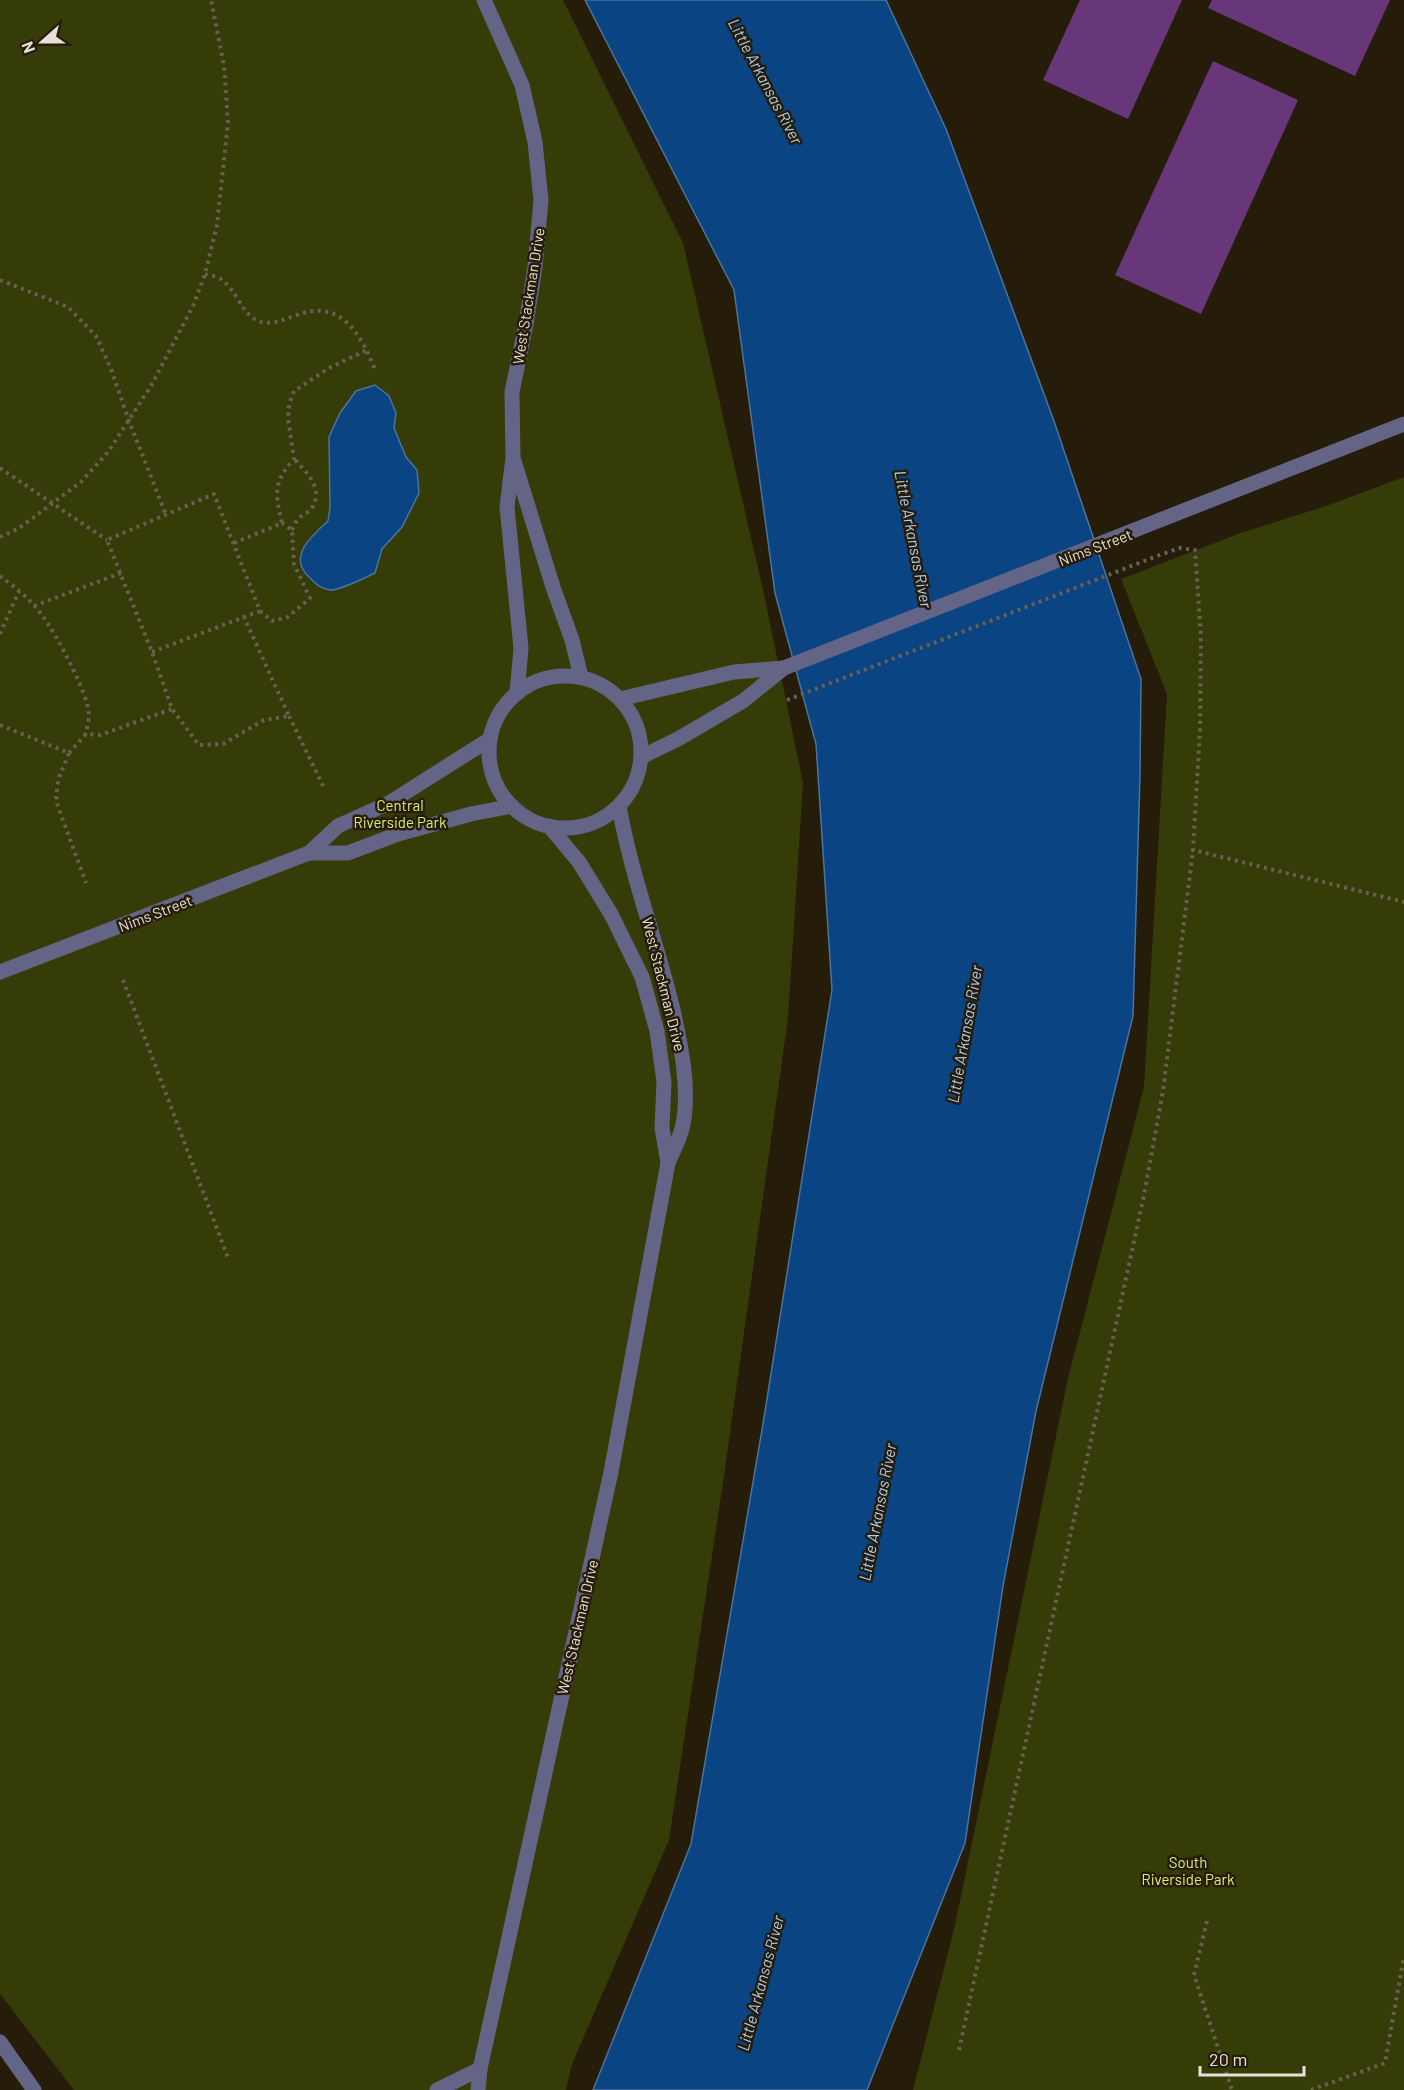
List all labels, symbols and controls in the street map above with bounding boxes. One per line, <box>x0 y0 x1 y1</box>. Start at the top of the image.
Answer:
north arrow <box>12 12 72 72</box>
water label: Little Arkansas River <box>725 15 808 148</box>
text: N <box>17 39 38 56</box>
street label: West Stackman Drive <box>508 227 548 365</box>
water label: Little Arkansas River <box>891 469 937 611</box>
street label: Nims Street <box>1056 525 1134 569</box>
park label: Central Riverside Park <box>354 796 447 831</box>
street label: Nims Street <box>116 891 194 935</box>
street label: West Stackman Drive <box>639 915 689 1053</box>
water label: Little Arkansas River <box>943 962 986 1104</box>
water label: Little Arkansas River <box>854 1440 900 1582</box>
street label: West Stackman Drive <box>553 1558 601 1696</box>
park label: South Riverside Park <box>1142 1853 1235 1888</box>
water label: Little Arkansas River <box>733 1912 788 2053</box>
scale bar <box>1200 2039 1304 2077</box>
text: 20 m <box>1209 2048 1247 2070</box>

